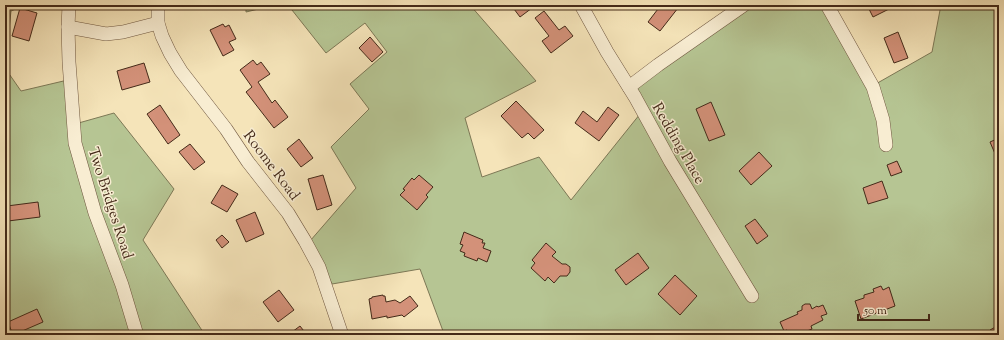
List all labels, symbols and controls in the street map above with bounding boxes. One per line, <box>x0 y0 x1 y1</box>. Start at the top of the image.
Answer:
street label: Redding Place <box>646 99 709 188</box>
street label: Roome Road <box>237 126 304 206</box>
street label: Two Bridges Road <box>82 145 138 262</box>
scale bar <box>858 296 929 322</box>
text: 50 m <box>863 302 887 320</box>

